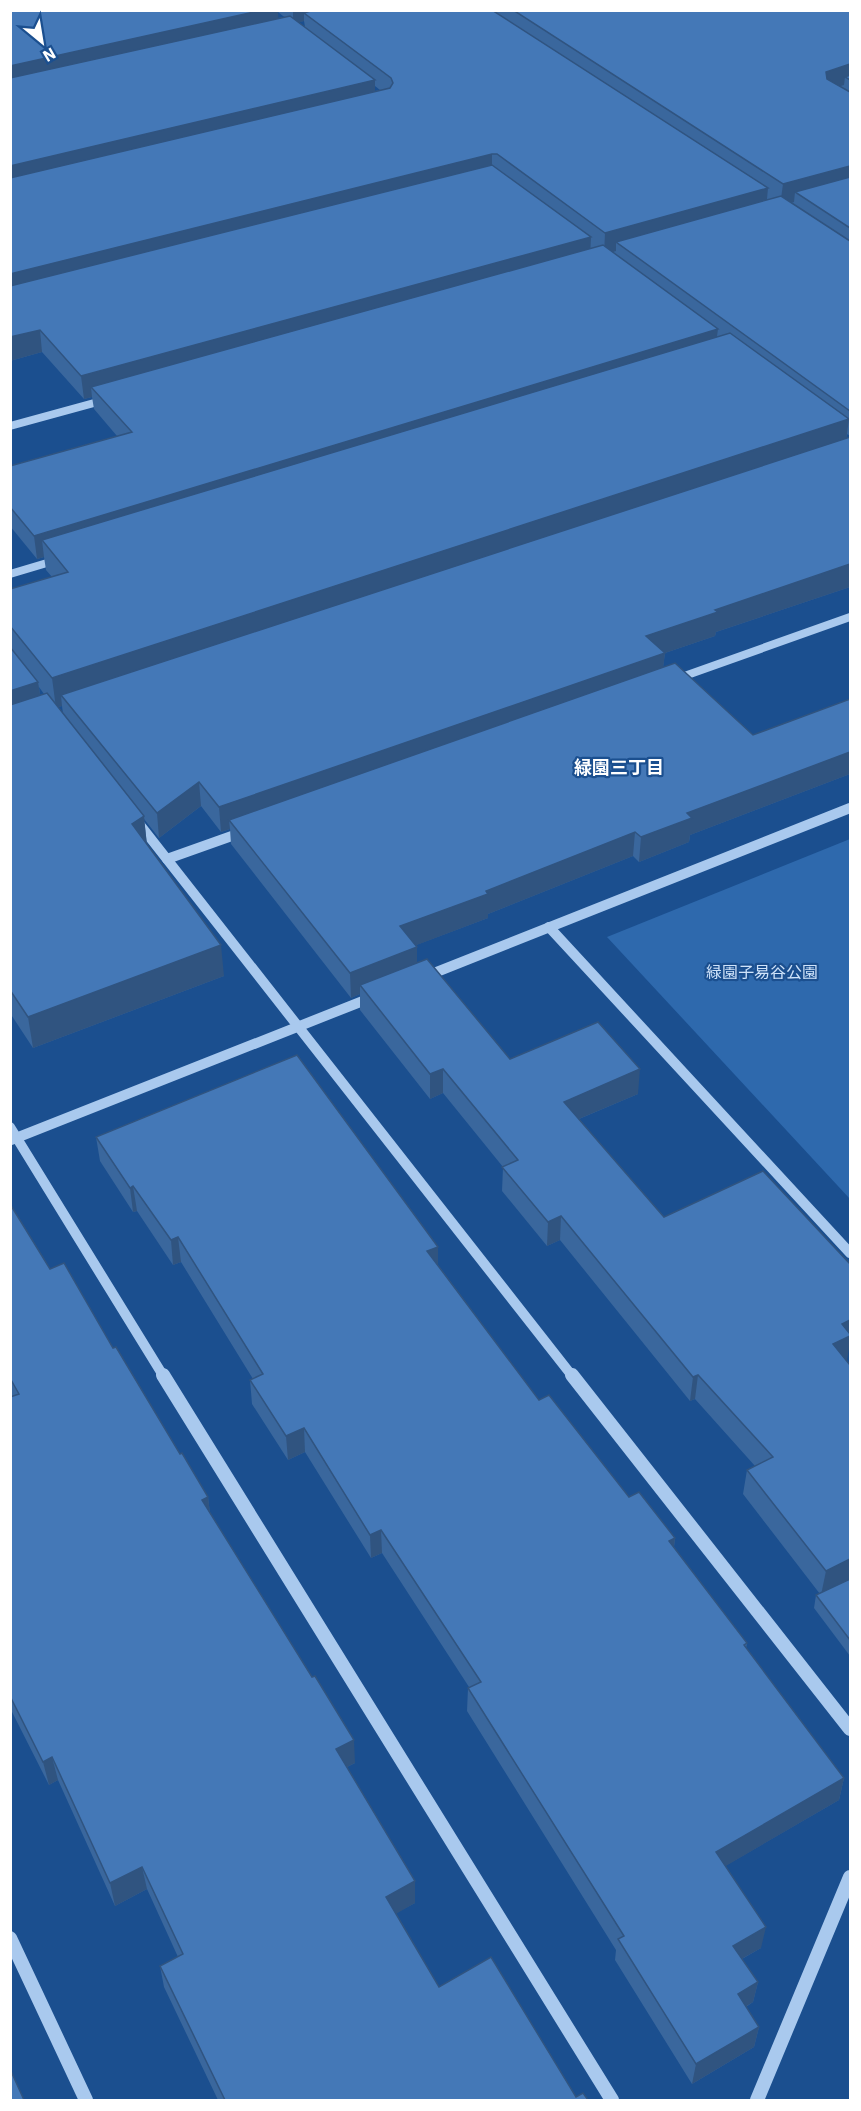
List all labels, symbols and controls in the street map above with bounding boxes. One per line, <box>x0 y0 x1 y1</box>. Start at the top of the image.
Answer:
north arrow <box>12 12 72 72</box>
text: N <box>39 43 60 67</box>
district label: 緑園三丁目 <box>574 756 664 779</box>
park label: 緑園子易谷公園 <box>706 962 818 982</box>

